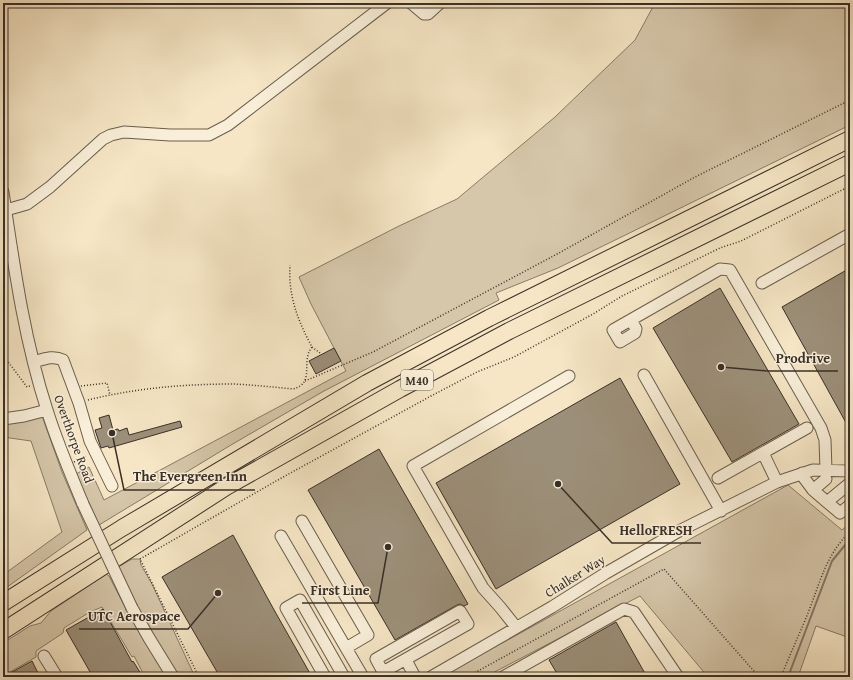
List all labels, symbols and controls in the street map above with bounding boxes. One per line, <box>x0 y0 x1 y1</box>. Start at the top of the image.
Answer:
callout: Prodrive <box>768 345 838 371</box>
text: Prodrive <box>776 348 830 368</box>
road number: M40 <box>401 370 433 390</box>
street label: Overthorpe Road <box>49 392 99 486</box>
callout: The Evergreen Inn <box>124 464 255 490</box>
text: The Evergreen Inn <box>133 466 248 486</box>
callout: HelloFRESH <box>612 517 701 543</box>
text: HelloFRESH <box>619 520 693 540</box>
street label: Chalker Way <box>541 550 609 602</box>
callout: First Line <box>302 577 378 603</box>
text: First Line <box>310 580 370 600</box>
callout: UTC Aerospace <box>79 603 188 629</box>
text: UTC Aerospace <box>88 606 180 626</box>

